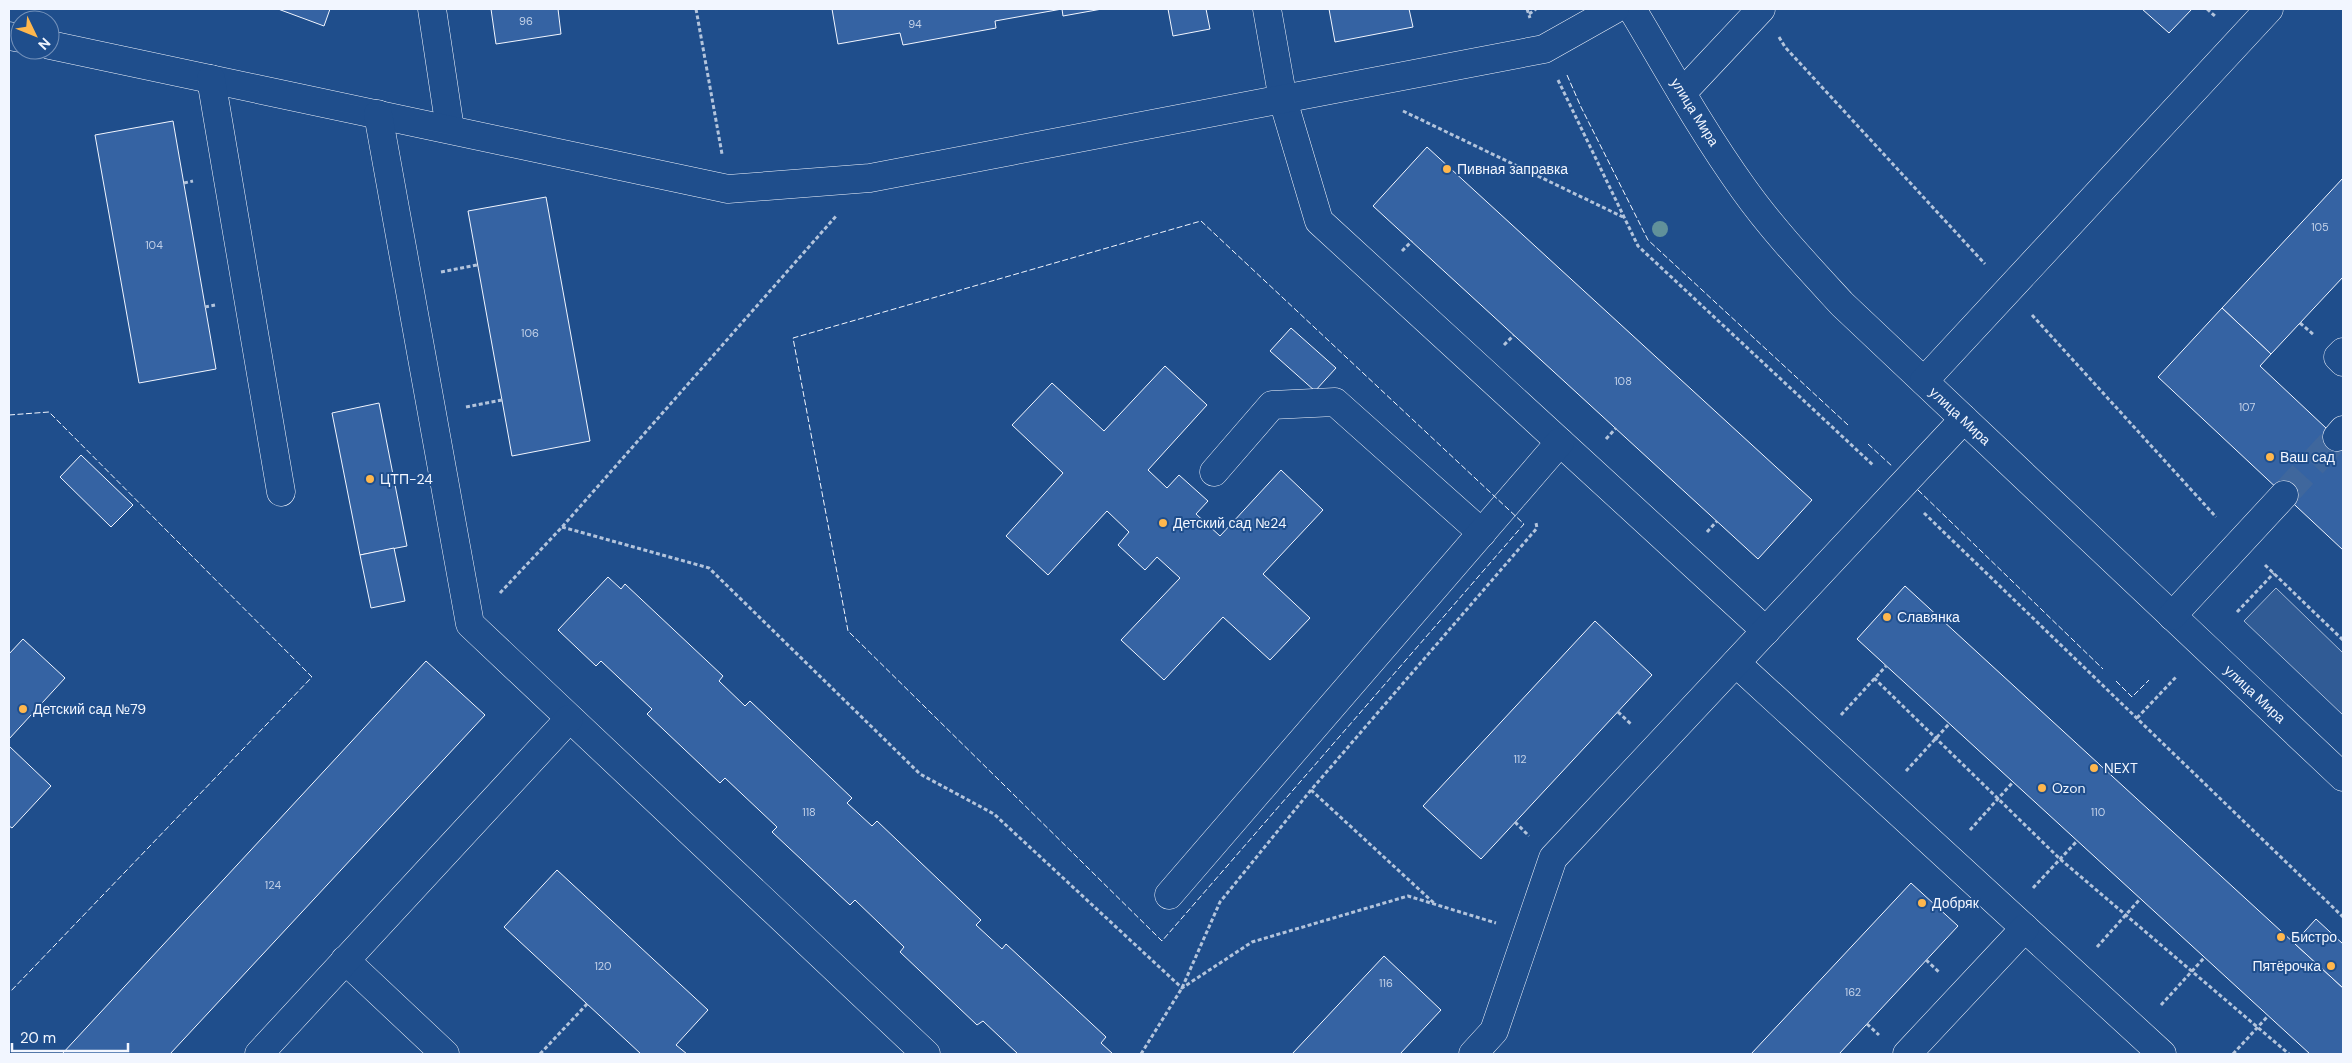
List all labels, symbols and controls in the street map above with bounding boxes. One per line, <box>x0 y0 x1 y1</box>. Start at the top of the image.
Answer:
north arrow <box>10 10 60 60</box>
house number: 96 <box>519 14 533 28</box>
house number: 94 <box>908 17 922 31</box>
text: N <box>34 34 55 54</box>
street label: улица Мира <box>1667 74 1723 150</box>
place label: Пивная заправка <box>1457 160 1568 178</box>
marker: Пивная заправка <box>1441 163 1453 175</box>
house number: 105 <box>2311 220 2329 234</box>
house number: 104 <box>145 238 163 252</box>
house number: 106 <box>521 326 539 340</box>
house number: 108 <box>1614 374 1632 388</box>
street label: улица Мира <box>1926 383 1995 449</box>
house number: 107 <box>2239 400 2255 414</box>
place label: Ваш сад <box>2280 448 2335 466</box>
marker: Ваш сад <box>2264 451 2276 463</box>
place label: ЦТП-24 <box>380 470 433 488</box>
marker: ЦТП-24 <box>364 473 376 485</box>
place label: Детский сад №24 <box>1173 514 1287 532</box>
marker: Детский сад №24 <box>1157 517 1169 529</box>
place label: Славянка <box>1897 608 1960 626</box>
marker: Славянка <box>1881 611 1893 623</box>
street label: улица Мира <box>2221 661 2290 727</box>
place label: Детский сад №79 <box>33 700 146 718</box>
marker: Детский сад №79 <box>17 703 29 715</box>
house number: 112 <box>1513 752 1527 766</box>
place label: NEXT <box>2104 759 2138 777</box>
marker: NEXT <box>2088 762 2100 774</box>
place label: Ozon <box>2052 779 2086 797</box>
marker: Ozon <box>2036 782 2048 794</box>
house number: 118 <box>802 805 816 819</box>
house number: 110 <box>2091 805 2105 819</box>
house number: 124 <box>265 878 281 892</box>
place label: Добряк <box>1932 894 1980 912</box>
marker: Добряк <box>1916 897 1928 909</box>
place label: Бистро <box>2291 928 2337 946</box>
marker: Бистро <box>2275 931 2287 943</box>
place label: Пятёрочка <box>2252 957 2321 975</box>
house number: 120 <box>594 959 612 973</box>
marker: Пятёрочка <box>2325 960 2337 972</box>
house number: 116 <box>1379 976 1393 990</box>
house number: 162 <box>1845 985 1861 999</box>
scale bar <box>12 1020 129 1052</box>
text: 20 m <box>20 1028 56 1048</box>

